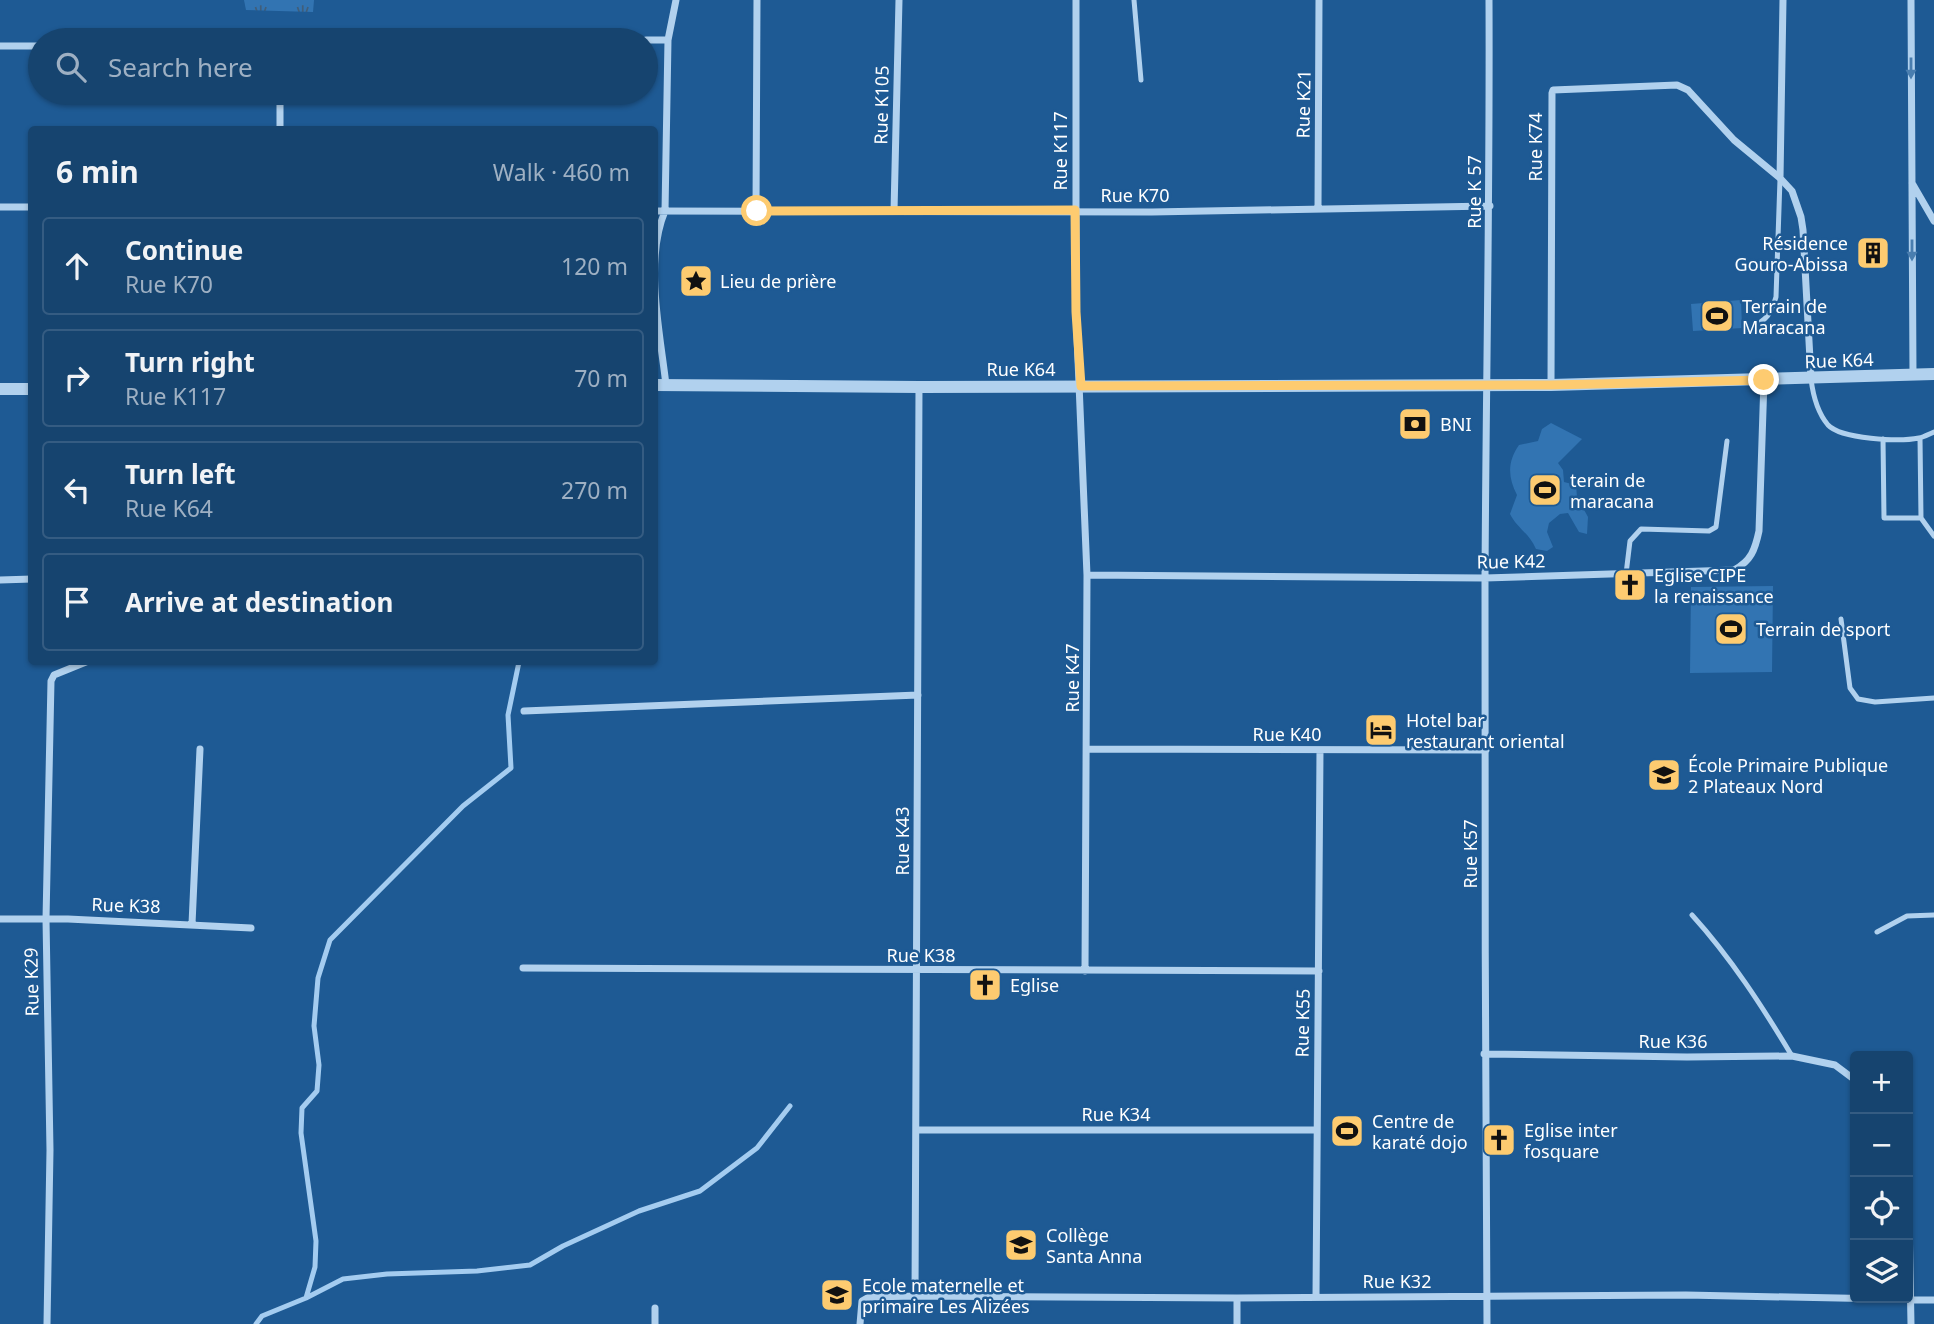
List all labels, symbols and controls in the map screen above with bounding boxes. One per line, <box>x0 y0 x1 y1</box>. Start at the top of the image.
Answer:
search box <box>28 28 658 105</box>
icon: search <box>52 48 90 86</box>
text: Search here <box>108 49 253 85</box>
one-way arrow <box>1905 57 1917 79</box>
street label: Rue K105 <box>868 65 894 145</box>
street label: Rue K21 <box>1290 69 1316 139</box>
street label: Rue K117 <box>1048 111 1072 191</box>
street label: Rue K74 <box>1523 113 1547 181</box>
text: 6 min <box>56 151 139 192</box>
street label: Rue K 57 <box>1462 155 1486 229</box>
text: Walk · 460 m <box>493 156 630 188</box>
street label: Rue K70 <box>1101 183 1169 207</box>
route start <box>741 195 772 226</box>
place label: Résidence Gouro-Abissa <box>1735 231 1848 276</box>
text: Continue <box>125 232 243 268</box>
building icon: Résidence Gouro-Abissa <box>1854 234 1892 272</box>
one-way arrow <box>1906 240 1918 262</box>
icon: ahead <box>58 247 96 285</box>
text: 120 m <box>561 250 628 282</box>
place icon: Lieu de prière <box>677 262 715 300</box>
text: Rue K70 <box>125 268 213 300</box>
place label: Lieu de prière <box>720 269 836 293</box>
place label: Terrain de Maracana <box>1742 294 1827 339</box>
sports icon: Terrain de Maracana <box>1698 297 1736 335</box>
text: Turn right <box>125 344 255 380</box>
street label: Rue K64 <box>1804 347 1874 373</box>
street label: Rue K64 <box>987 357 1055 381</box>
icon: right <box>58 359 96 397</box>
text: 70 m <box>574 362 628 394</box>
route end <box>1748 364 1779 395</box>
text: Rue K117 <box>125 380 226 412</box>
bank icon: BNI <box>1396 405 1434 443</box>
place label: BNI <box>1440 412 1471 436</box>
text: Turn left <box>125 456 236 492</box>
place label: terain de maracana <box>1570 468 1654 513</box>
icon: left <box>58 471 96 509</box>
sports icon: terain de maracana <box>1526 471 1564 509</box>
text: 270 m <box>561 474 628 506</box>
text: Rue K64 <box>125 492 213 524</box>
street label: Rue K42 <box>1476 548 1546 574</box>
place label: Eglise CIPE la renaissance <box>1654 563 1774 608</box>
church icon: Eglise CIPE la renaissance <box>1611 566 1649 604</box>
icon: arrive <box>58 583 96 621</box>
text: Arrive at destination <box>125 584 394 620</box>
sports icon: Terrain de sport <box>1712 610 1750 648</box>
place label: Terrain de sport <box>1756 617 1891 641</box>
street label: Rue K47 <box>1060 644 1084 712</box>
place label: Hotel bar restaurant oriental <box>1406 708 1565 753</box>
hotel icon: Hotel bar restaurant oriental <box>1362 711 1400 749</box>
street label: Rue K40 <box>1253 722 1321 746</box>
place label: École Primaire Publique 2 Plateaux Nord <box>1688 753 1888 798</box>
school or university icon: École Primaire Publique 2 Plateaux Nord <box>1645 756 1683 794</box>
street label: Rue K43 <box>890 807 914 875</box>
street label: Rue K57 <box>1458 820 1482 888</box>
street label: Rue K38 <box>91 892 161 918</box>
street label: Rue K38 <box>887 943 955 967</box>
street label: Rue K29 <box>18 947 44 1017</box>
church icon: Eglise <box>966 966 1004 1004</box>
place label: Eglise <box>1010 973 1059 997</box>
street label: Rue K55 <box>1289 988 1315 1058</box>
street label: Rue K36 <box>1639 1029 1707 1053</box>
map controls <box>1850 1051 1913 1303</box>
button: + <box>1850 1051 1913 1114</box>
street label: Rue K34 <box>1082 1102 1150 1126</box>
place label: Centre de karaté dojo <box>1372 1109 1468 1154</box>
sports icon: Centre de karaté dojo <box>1328 1112 1366 1150</box>
button: − <box>1850 1114 1913 1177</box>
place label: Eglise inter fosquare <box>1524 1118 1618 1163</box>
church icon: Eglise inter fosquare <box>1480 1121 1518 1159</box>
button: locate <box>1850 1177 1913 1240</box>
place label: Collège Santa Anna <box>1046 1223 1142 1268</box>
school or university icon: Collège Santa Anna <box>1002 1226 1040 1264</box>
button: layers <box>1850 1240 1913 1303</box>
street label: Rue K32 <box>1363 1269 1431 1293</box>
place label: Ecole maternelle et primaire Les Alizées <box>862 1273 1030 1318</box>
school or university icon: Ecole maternelle et primaire Les Alizées <box>818 1276 856 1314</box>

